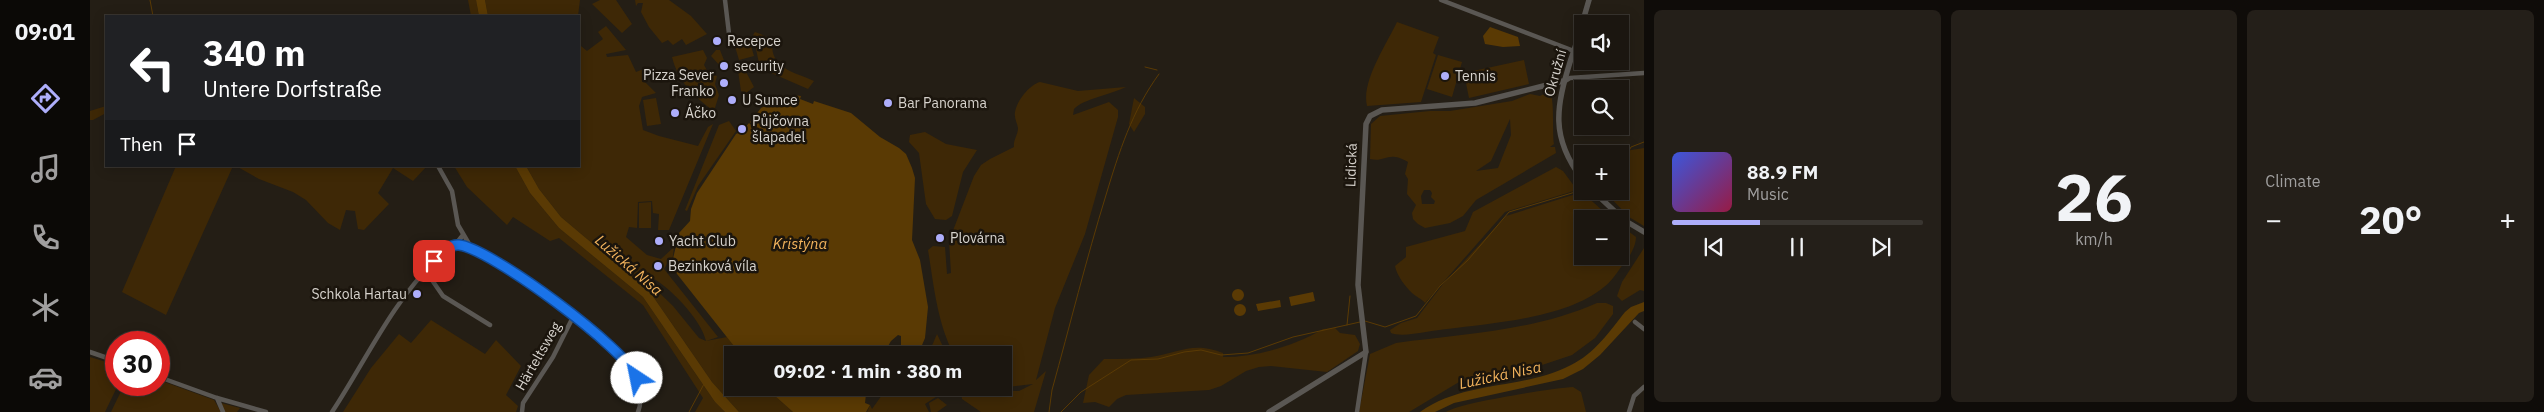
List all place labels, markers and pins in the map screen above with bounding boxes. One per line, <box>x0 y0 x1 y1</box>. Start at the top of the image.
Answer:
place label: Recepce <box>727 32 781 50</box>
marker: Recepce <box>711 35 723 47</box>
place label: security <box>734 57 784 75</box>
marker: security <box>718 60 730 72</box>
place label: Pizza Sever Franko <box>643 66 714 100</box>
place label: Tennis <box>1455 67 1496 85</box>
marker: Tennis <box>1439 70 1451 82</box>
marker: Pizza Sever Franko <box>718 77 730 89</box>
place label: U Sumce <box>742 91 798 109</box>
marker: U Sumce <box>726 94 738 106</box>
place label: Bar Panorama <box>898 94 987 112</box>
marker: Bar Panorama <box>882 97 894 109</box>
place label: Áčko <box>685 103 716 122</box>
marker: Áčko <box>669 107 681 119</box>
place label: Půjčovna šlapadel <box>752 112 809 146</box>
marker: Půjčovna šlapadel <box>736 123 748 135</box>
place label: Plovárna <box>950 229 1005 247</box>
place label: Yacht Club <box>669 232 736 250</box>
marker: Plovárna <box>934 232 946 244</box>
marker: Yacht Club <box>653 235 665 247</box>
pin <box>413 240 455 282</box>
place label: Bezinková víla <box>668 257 757 275</box>
marker: Bezinková víla <box>652 260 664 272</box>
place label: Schkola Hartau <box>311 285 407 303</box>
marker: Schkola Hartau <box>411 288 423 300</box>

